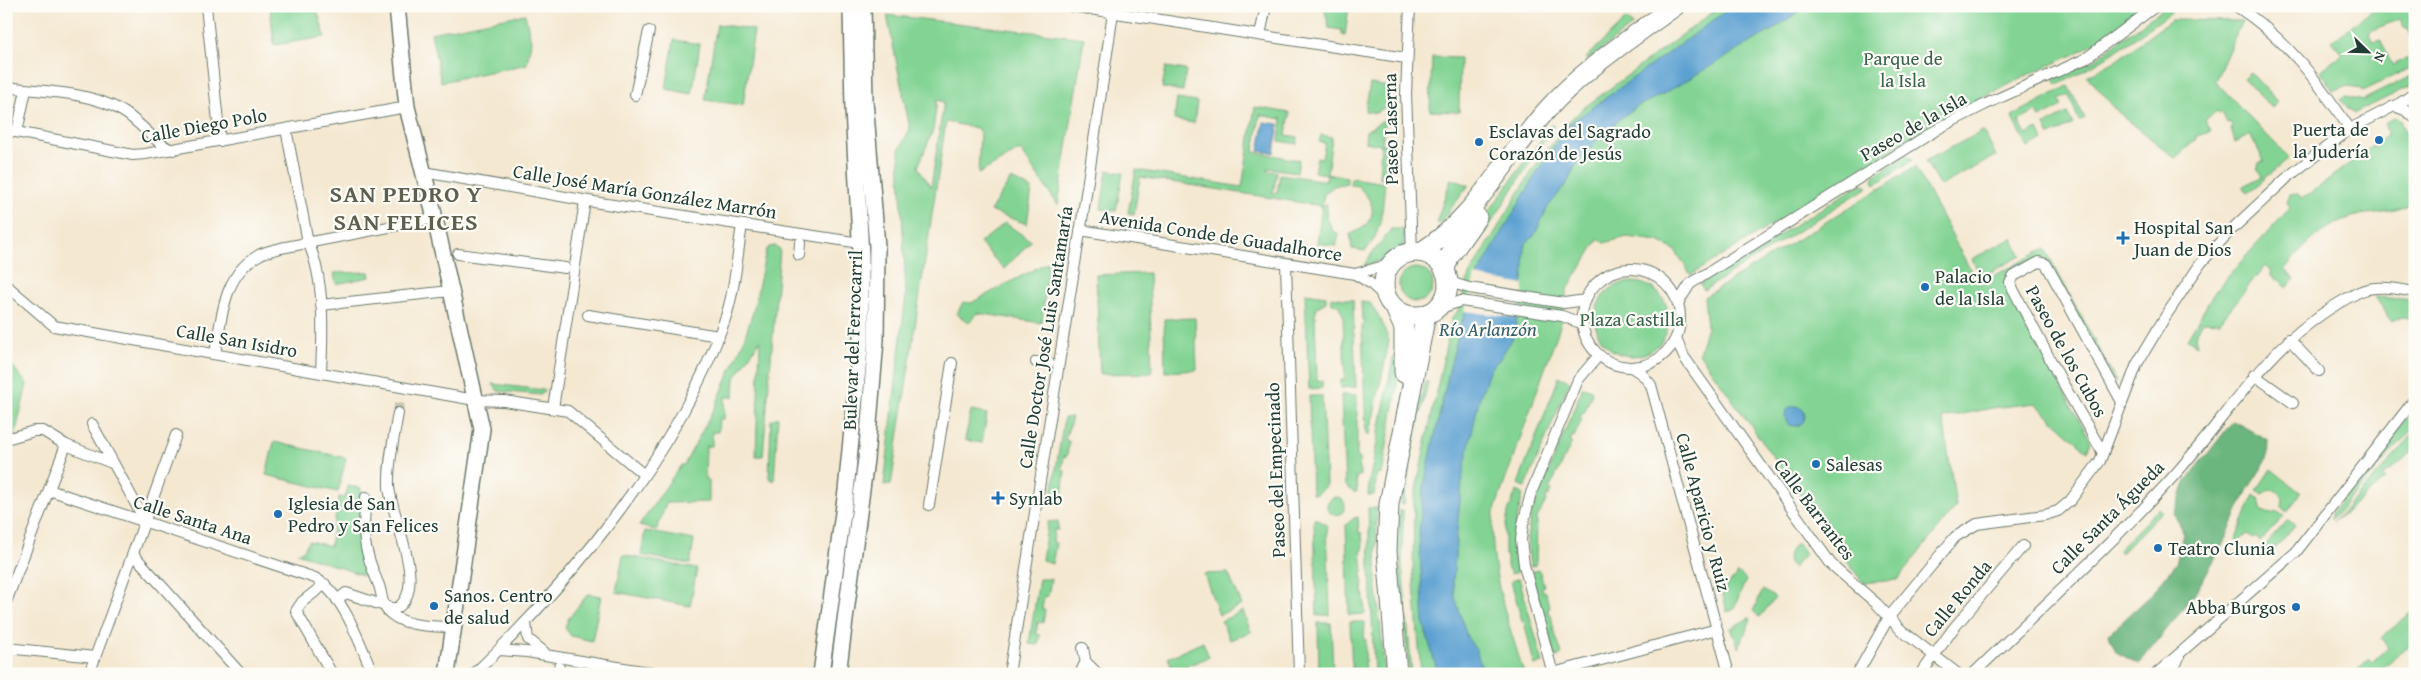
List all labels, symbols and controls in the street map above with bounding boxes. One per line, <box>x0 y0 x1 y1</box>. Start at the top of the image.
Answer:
north arrow <box>2344 28 2394 78</box>
park label: Parque de la Isla <box>1863 44 1943 94</box>
text: N <box>2369 49 2391 66</box>
street label: Paseo Laserna <box>1375 73 1405 185</box>
street label: Paseo de la Isla <box>1854 84 1972 168</box>
street label: Calle Diego Polo <box>139 100 269 150</box>
place label: Puerta de la Judería <box>2293 115 2369 165</box>
place label: Esclavas del Sagrado Corazón de Jesús <box>1489 117 1651 167</box>
marker: Puerta de la Judería <box>2373 134 2385 146</box>
marker: Esclavas del Sagrado Corazón de Jesús <box>1473 136 1485 148</box>
street label: Calle José María González Marrón <box>511 156 779 226</box>
district label: SAN PEDRO Y SAN FELICES <box>330 176 482 239</box>
street label: Avenida Conde de Guadalhorce <box>1098 202 1344 268</box>
street label: Calle Doctor José Luis Santamaría <box>1010 204 1080 470</box>
place label: Hospital San Juan de Dios <box>2132 213 2234 263</box>
marker: Hospital San Juan de Dios <box>2116 231 2130 245</box>
street label: Bulevar del Ferrocarril <box>835 249 869 431</box>
place label: Palacio de la Isla <box>1935 262 2004 312</box>
street label: Paseo de los Cubos <box>2019 280 2115 422</box>
marker: Palacio de la Isla <box>1919 281 1931 293</box>
park label: Plaza Castilla <box>1580 305 1684 333</box>
water label: Río Arlanzón <box>1438 314 1537 343</box>
street label: Calle San Isidro <box>174 316 300 364</box>
street label: Paseo del Empecinado <box>1258 382 1292 558</box>
street label: Calle Aparicio y Ruiz <box>1669 430 1739 594</box>
place label: Salesas <box>1826 450 1883 478</box>
street label: Calle Barrantes <box>1767 452 1863 566</box>
street label: Calle Santa Águeda <box>2044 454 2170 580</box>
marker: Salesas <box>1810 458 1822 470</box>
place label: Synlab <box>1009 484 1063 512</box>
street label: Calle Santa Ana <box>130 487 256 551</box>
place label: Iglesia de San Pedro y San Felices <box>288 489 438 539</box>
marker: Synlab <box>991 491 1005 505</box>
marker: Iglesia de San Pedro y San Felices <box>272 508 284 520</box>
place label: Teatro Clunia <box>2168 534 2275 562</box>
marker: Teatro Clunia <box>2152 542 2164 554</box>
street label: Calle Ronda <box>1916 553 1998 643</box>
place label: Sanos. Centro de salud <box>444 581 553 631</box>
place label: Abba Burgos <box>2186 593 2286 621</box>
marker: Sanos. Centro de salud <box>428 600 440 612</box>
marker: Abba Burgos <box>2290 601 2302 613</box>

